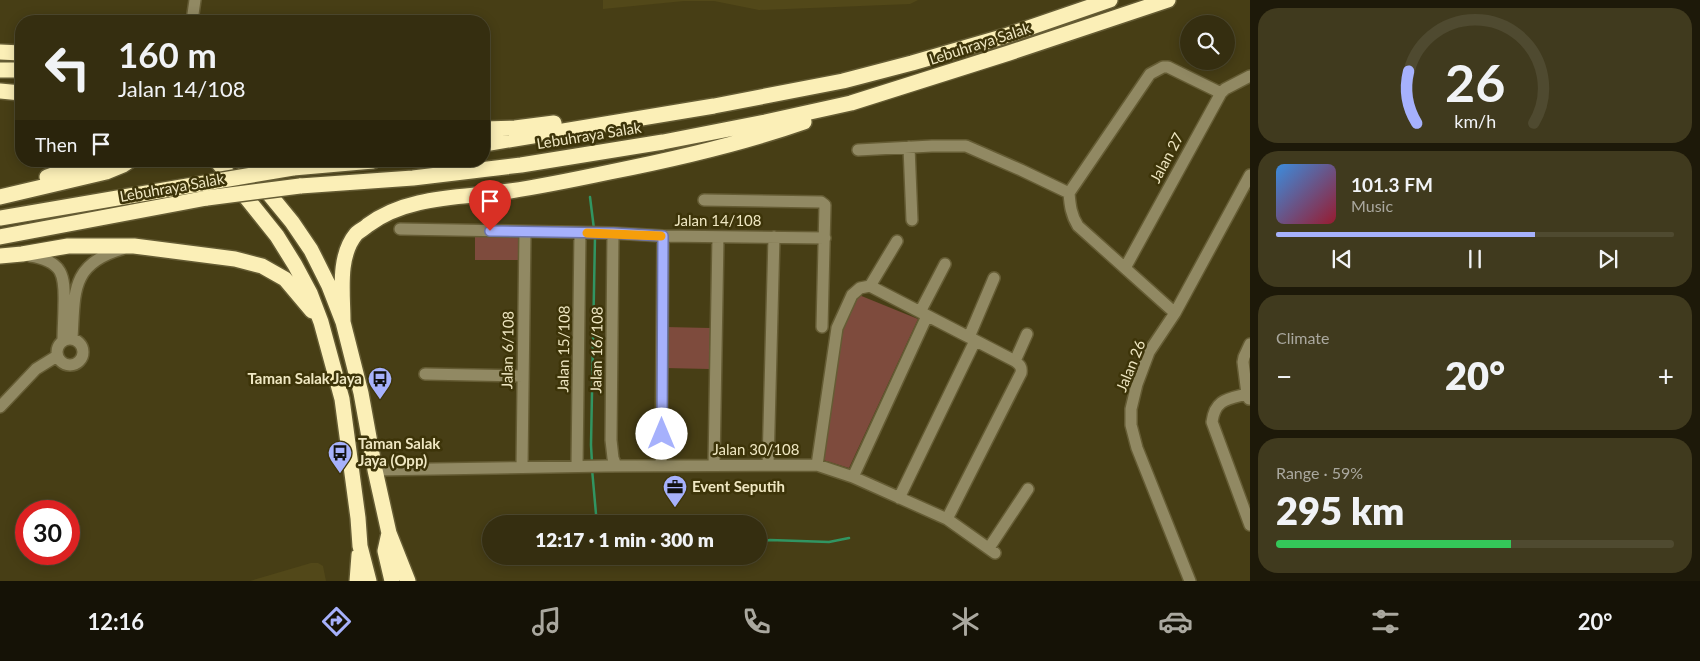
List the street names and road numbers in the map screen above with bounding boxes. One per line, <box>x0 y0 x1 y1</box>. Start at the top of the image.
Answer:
street label: Lebuhraya Salak <box>927 18 1033 68</box>
street label: Lebuhraya Salak <box>535 118 643 152</box>
street label: Jalan 27 <box>1145 129 1187 186</box>
street label: Lebuhraya Salak <box>118 169 226 205</box>
street label: Jalan 14/108 <box>675 211 761 229</box>
street label: Jalan 15/108 <box>553 305 573 393</box>
street label: Jalan 16/108 <box>586 306 606 394</box>
street label: Jalan 6/108 <box>497 311 517 389</box>
street label: Jalan 26 <box>1112 337 1149 394</box>
street label: Jalan 30/108 <box>713 440 799 458</box>

